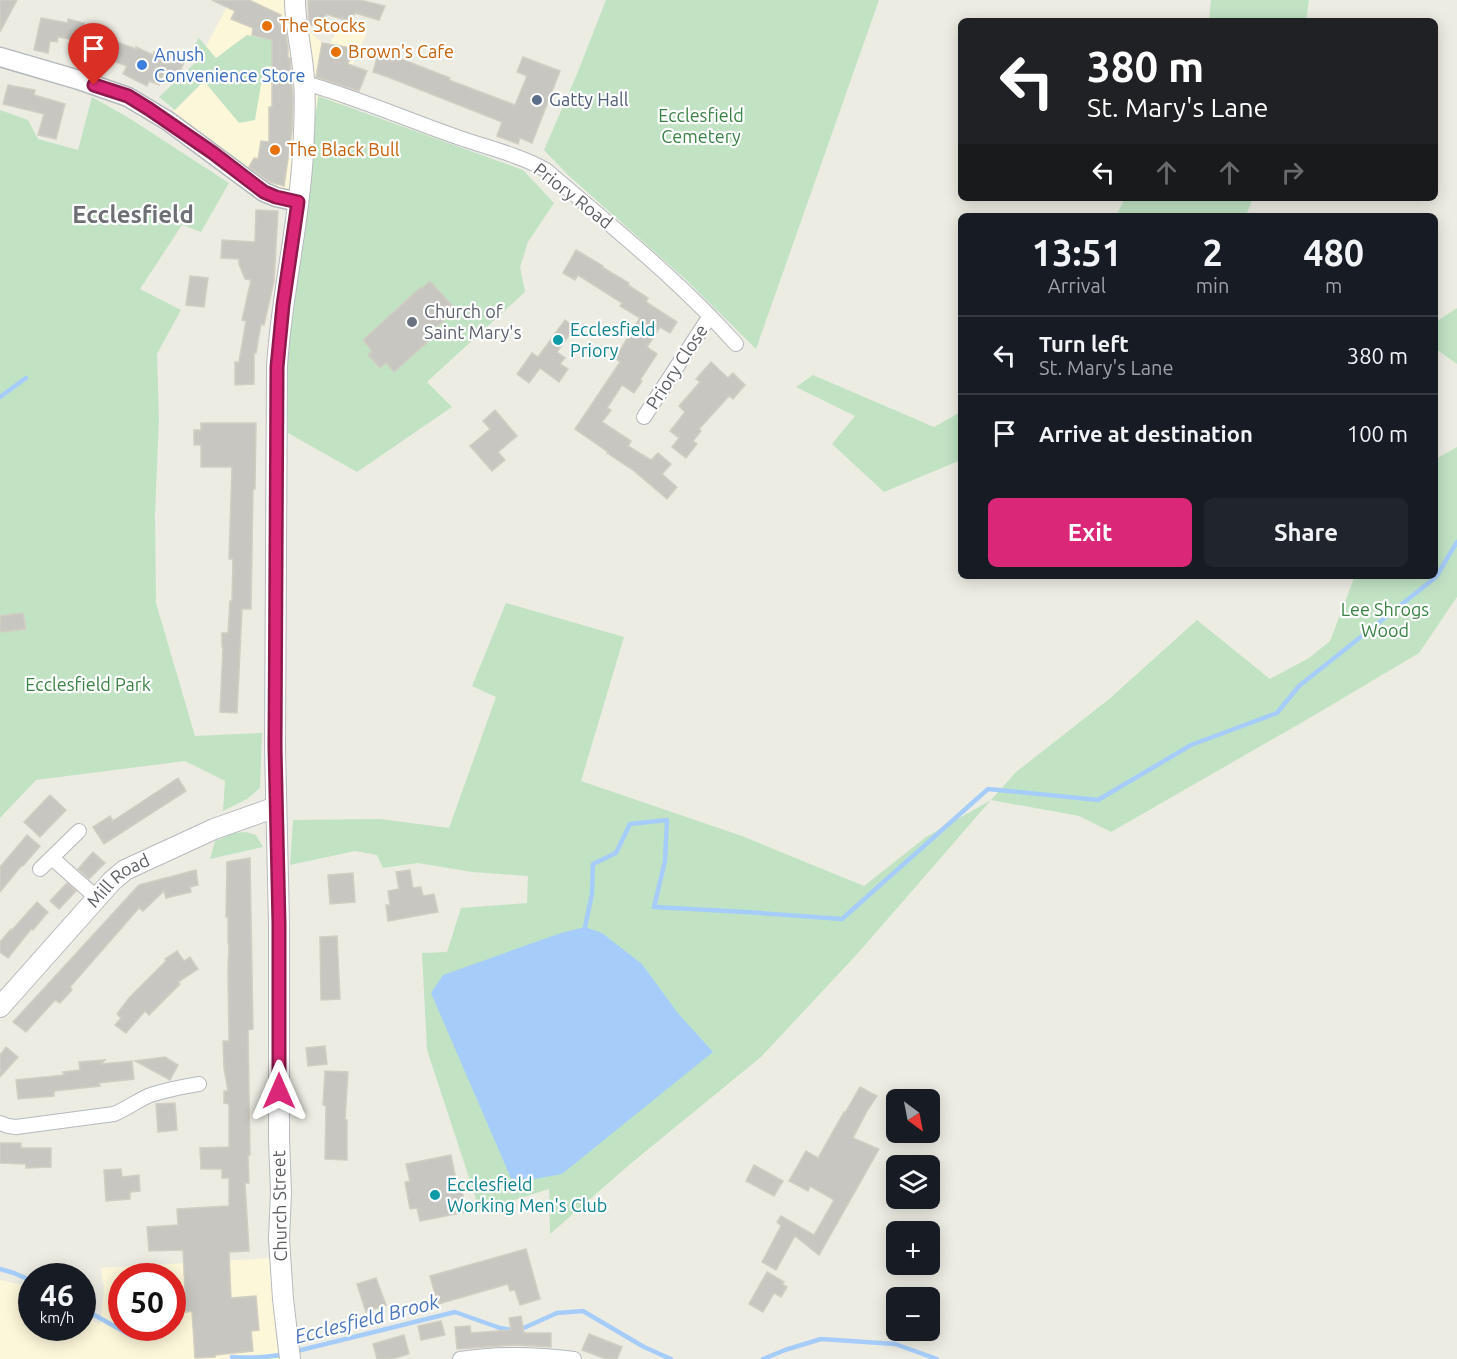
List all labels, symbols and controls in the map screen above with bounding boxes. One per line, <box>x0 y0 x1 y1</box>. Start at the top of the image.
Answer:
place label: The Stocks <box>279 15 366 35</box>
marker: The Stocks <box>260 19 274 33</box>
pin <box>68 23 119 85</box>
icon: arrive <box>77 32 110 65</box>
place label: Brown's Cafe <box>348 41 454 61</box>
icon: left <box>988 42 1066 120</box>
text: 380 m <box>1087 43 1204 90</box>
place label: Anush Convenience Store <box>154 44 305 85</box>
marker: Brown's Cafe <box>329 45 343 59</box>
marker: Anush Convenience Store <box>135 58 149 72</box>
place label: Gatty Hall <box>549 89 629 109</box>
text: St. Mary's Lane <box>1087 92 1268 122</box>
marker: Gatty Hall <box>530 93 544 107</box>
park label: Ecclesfield Cemetery <box>658 105 744 146</box>
place label: The Black Bull <box>287 139 400 159</box>
marker: The Black Bull <box>268 143 282 157</box>
icon: left <box>1087 156 1120 189</box>
icon: ahead <box>1150 156 1183 189</box>
icon: ahead <box>1213 156 1246 189</box>
icon: right <box>1276 156 1309 189</box>
street label: Priory Road <box>530 158 617 232</box>
district label: Ecclesfield <box>72 201 194 228</box>
text: 13:51 <box>1032 232 1122 273</box>
text: 2 <box>1202 232 1223 273</box>
text: 480 <box>1303 232 1364 273</box>
text: Arrival <box>1048 274 1106 297</box>
text: min <box>1196 274 1229 297</box>
text: m <box>1325 274 1342 297</box>
place label: Church of Saint Mary's <box>424 301 522 342</box>
marker: Church of Saint Mary's <box>405 315 419 329</box>
place label: Ecclesfield Priory <box>570 319 656 360</box>
street label: Priory Close <box>641 321 711 412</box>
text: Turn left <box>1039 331 1129 356</box>
marker: Ecclesfield Priory <box>551 333 565 347</box>
icon: left <box>988 339 1021 372</box>
text: 380 m <box>1347 343 1408 368</box>
text: St. Mary's Lane <box>1039 356 1173 379</box>
icon: arrive <box>988 417 1021 450</box>
text: Arrive at destination <box>1039 421 1253 446</box>
text: 100 m <box>1347 421 1408 446</box>
button: Exit <box>988 498 1192 567</box>
button: Share <box>1204 498 1408 567</box>
park label: Lee Shrogs Wood <box>1341 599 1429 640</box>
park label: Ecclesfield Park <box>25 674 151 694</box>
street label: Mill Road <box>82 849 152 911</box>
position arrow <box>247 1059 311 1123</box>
north arrow <box>886 1089 940 1143</box>
map controls <box>886 1089 940 1341</box>
street label: Church Street <box>268 1150 290 1262</box>
button: layers <box>886 1155 940 1209</box>
place label: Ecclesfield Working Men's Club <box>447 1174 607 1215</box>
marker: Ecclesfield Working Men's Club <box>428 1188 442 1202</box>
button: + <box>886 1221 940 1275</box>
speed limit sign: 50 <box>108 1263 186 1341</box>
text: 46 <box>40 1278 74 1312</box>
button: − <box>886 1287 940 1341</box>
water label: Ecclesfield Brook <box>292 1289 442 1348</box>
text: km/h <box>40 1309 74 1326</box>

